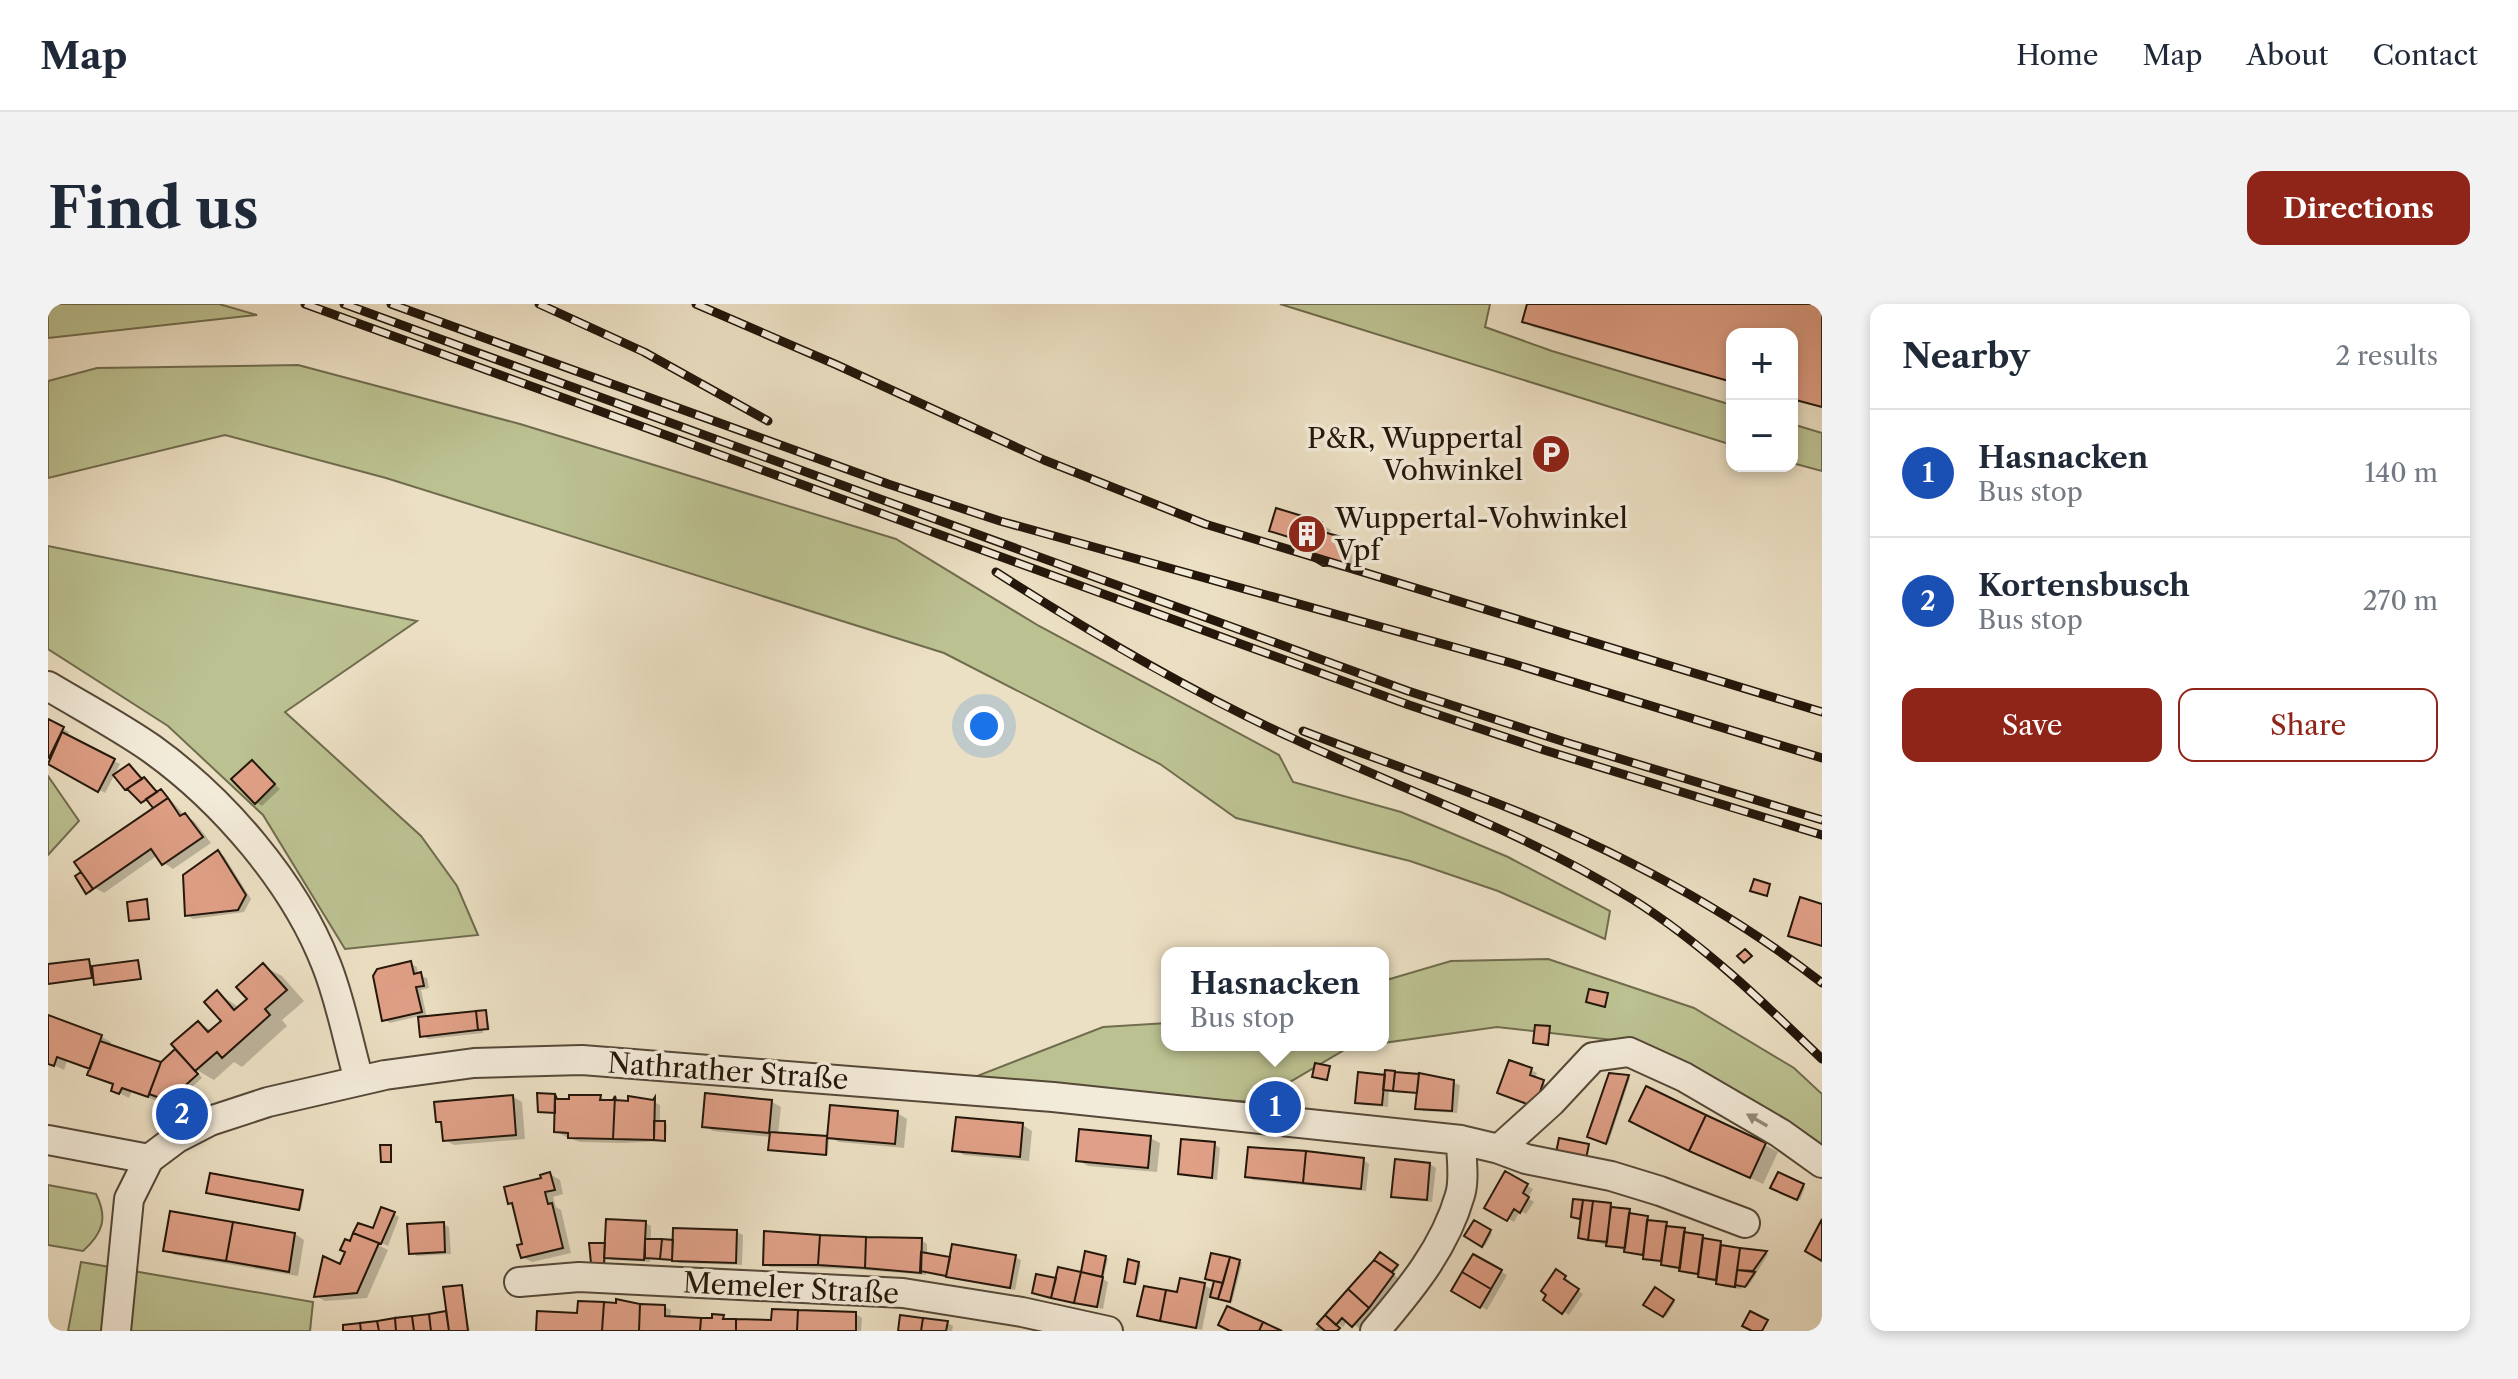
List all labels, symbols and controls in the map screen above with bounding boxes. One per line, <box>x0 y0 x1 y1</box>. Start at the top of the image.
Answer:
text: Map <box>40 32 128 79</box>
text: Home <box>2016 38 2098 72</box>
text: Map <box>2142 38 2202 72</box>
text: About <box>2246 38 2328 72</box>
text: Contact <box>2372 38 2478 72</box>
button: Directions <box>2247 171 2470 245</box>
text: Find us <box>48 174 259 243</box>
map controls <box>1726 328 1798 472</box>
button: + <box>1726 328 1798 400</box>
text: Nearby <box>1902 335 2030 377</box>
text: 2 results <box>2335 340 2438 372</box>
button: − <box>1726 400 1798 472</box>
place label: P&R, Wuppertal Vohwinkel <box>1307 421 1523 487</box>
parking icon: P&R, Wuppertal Vohwinkel <box>1530 433 1572 475</box>
text: Hasnacken <box>1978 439 2148 476</box>
text: 1 <box>1922 457 1934 489</box>
text: 140 m <box>2364 457 2438 489</box>
text: Bus stop <box>1978 476 2083 508</box>
place label: Wuppertal-Vohwinkel Vpf <box>1334 501 1628 567</box>
building icon: Wuppertal-Vohwinkel Vpf <box>1286 513 1328 555</box>
text: Kortensbusch <box>1978 567 2190 604</box>
text: 2 <box>1920 585 1936 617</box>
text: 270 m <box>2363 585 2438 617</box>
text: Bus stop <box>1978 604 2083 636</box>
button: Save <box>1902 688 2162 762</box>
button: Share <box>2178 688 2438 762</box>
your location <box>964 706 1004 746</box>
popup <box>1161 947 1389 1051</box>
text: Hasnacken <box>1190 965 1360 1002</box>
text: Bus stop <box>1190 1002 1295 1034</box>
street label: Nathrather Straße <box>607 1046 849 1096</box>
pin: 1 <box>1249 1077 1301 1137</box>
pin: 2 <box>156 1084 208 1144</box>
one-way arrow <box>1746 1113 1768 1127</box>
street label: Memeler Straße <box>682 1265 900 1311</box>

